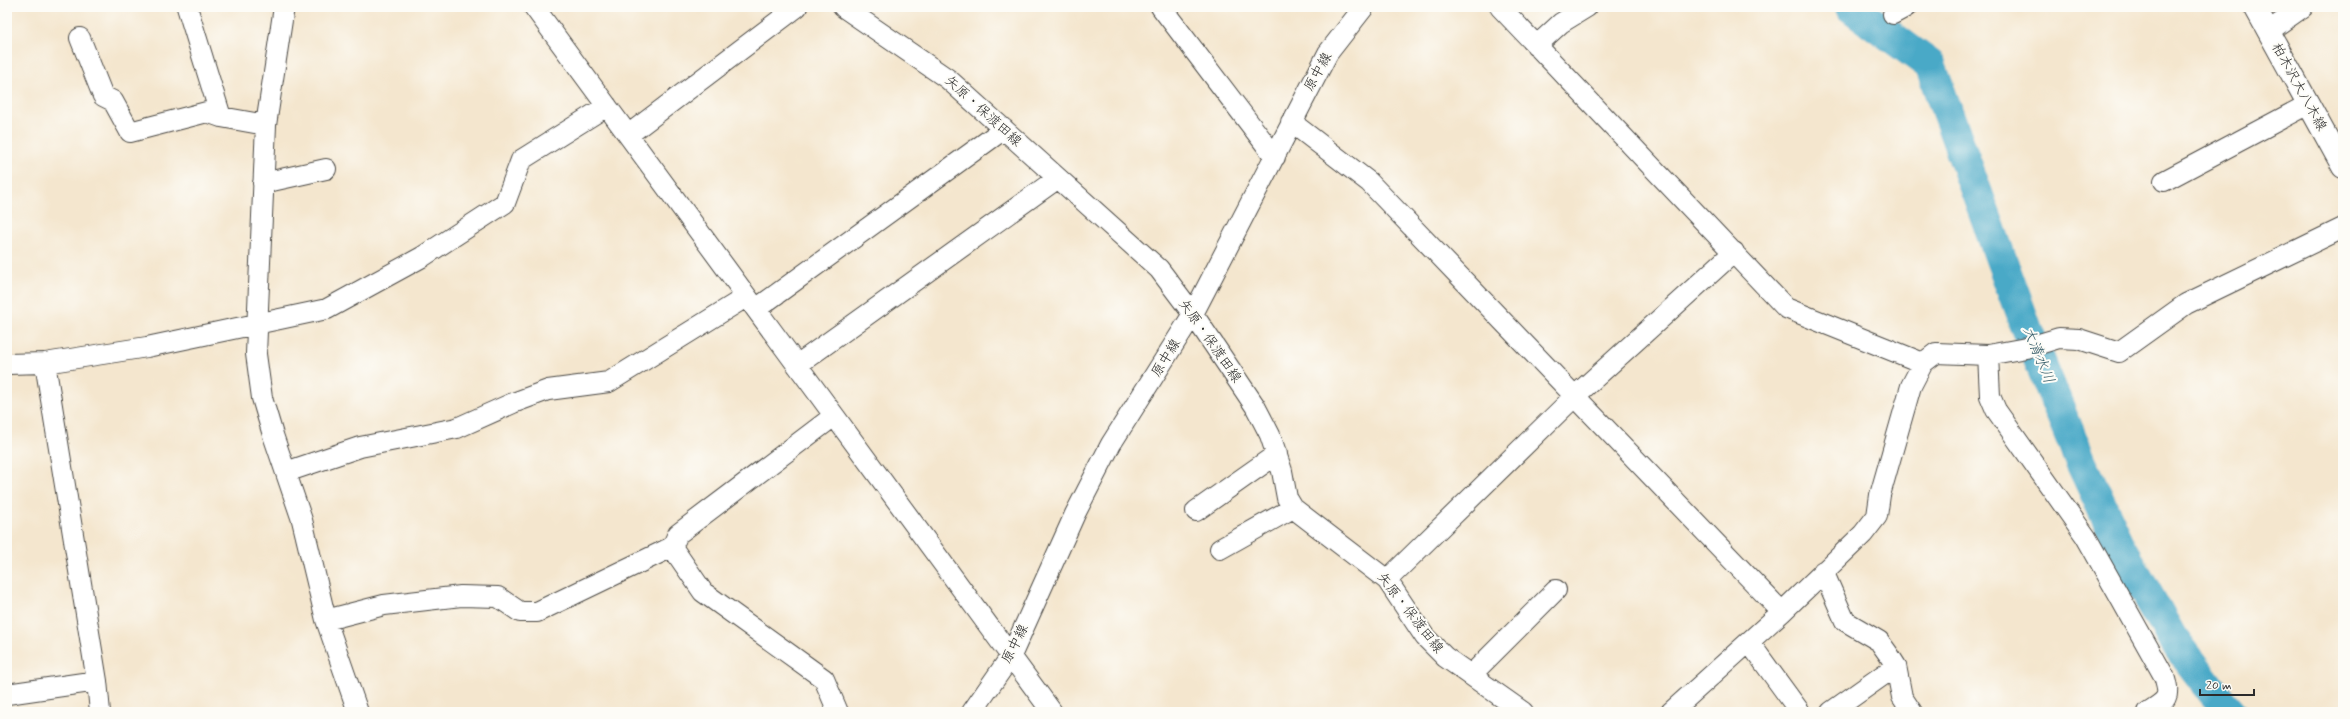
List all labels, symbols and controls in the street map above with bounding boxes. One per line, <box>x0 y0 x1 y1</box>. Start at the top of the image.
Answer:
street label: 柏木沢大八木線 <box>2267 40 2331 134</box>
street label: 原中線 <box>1300 49 1336 95</box>
street label: 矢原・保渡田線 <box>941 72 1025 150</box>
street label: 矢原・保渡田線 <box>1175 296 1245 386</box>
water label: 大清水川 <box>2017 323 2059 387</box>
street label: 原中線 <box>1147 335 1185 381</box>
street label: 矢原・保渡田線 <box>1373 569 1447 657</box>
street label: 原中線 <box>997 621 1033 667</box>
scale bar <box>2200 671 2254 697</box>
text: 20 m <box>2206 678 2232 694</box>

